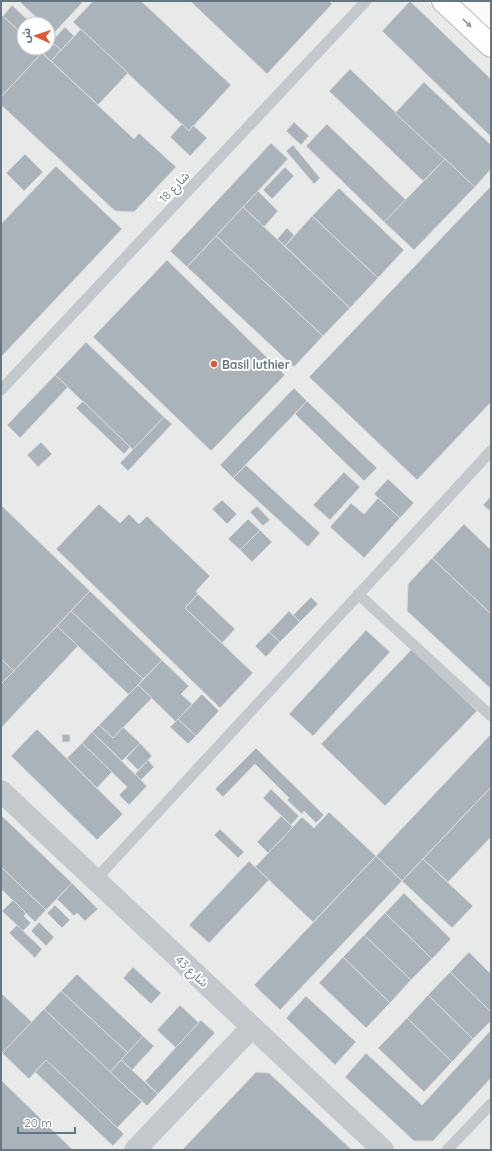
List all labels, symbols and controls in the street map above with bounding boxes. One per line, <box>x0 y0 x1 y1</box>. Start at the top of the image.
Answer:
north arrow <box>16 16 56 56</box>
one-way arrow <box>462 19 472 28</box>
text: ش <box>19 28 33 43</box>
street label: شارع 18 <box>156 168 194 207</box>
place label: Basil luthier <box>222 357 290 372</box>
marker: Basil luthier <box>209 359 219 369</box>
street label: شارع 43 <box>171 952 211 991</box>
scale bar <box>18 1109 75 1135</box>
text: 20 m <box>24 1115 52 1130</box>

